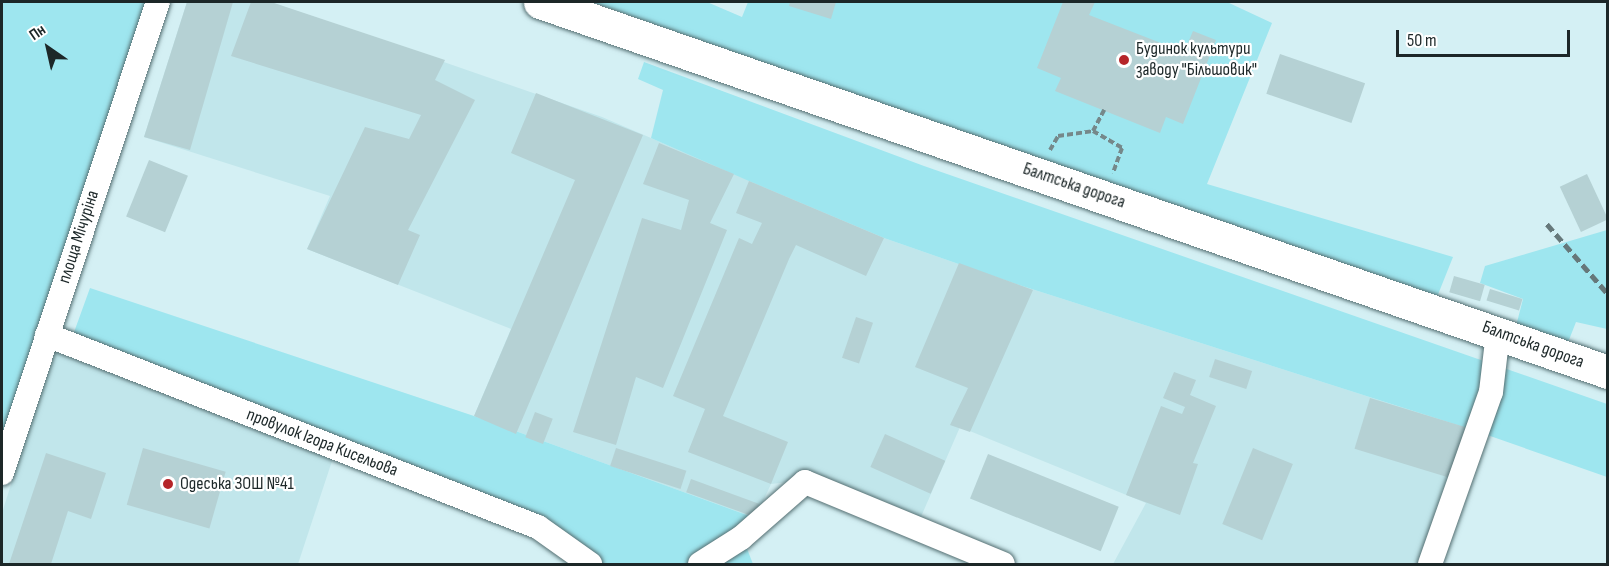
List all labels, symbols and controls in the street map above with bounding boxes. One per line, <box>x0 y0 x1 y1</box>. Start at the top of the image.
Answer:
north arrow <box>18 18 78 78</box>
scale bar <box>1399 18 1573 56</box>
text: Пн <box>26 20 49 45</box>
text: 50 m <box>1407 30 1437 51</box>
place label: Будинок культури заводу "Більшовик" <box>1136 39 1257 82</box>
marker: Будинок культури заводу "Більшовик" <box>1117 53 1131 67</box>
street label: Балтська дорога <box>1020 158 1128 214</box>
street label: площа Мічуріна <box>54 188 104 286</box>
street label: Балтська дорога <box>1479 317 1587 373</box>
street label: провулок Ігора Кисельова <box>243 404 401 482</box>
place label: Одеська ЗОШ №41 <box>180 473 294 495</box>
marker: Одеська ЗОШ №41 <box>161 477 175 491</box>

